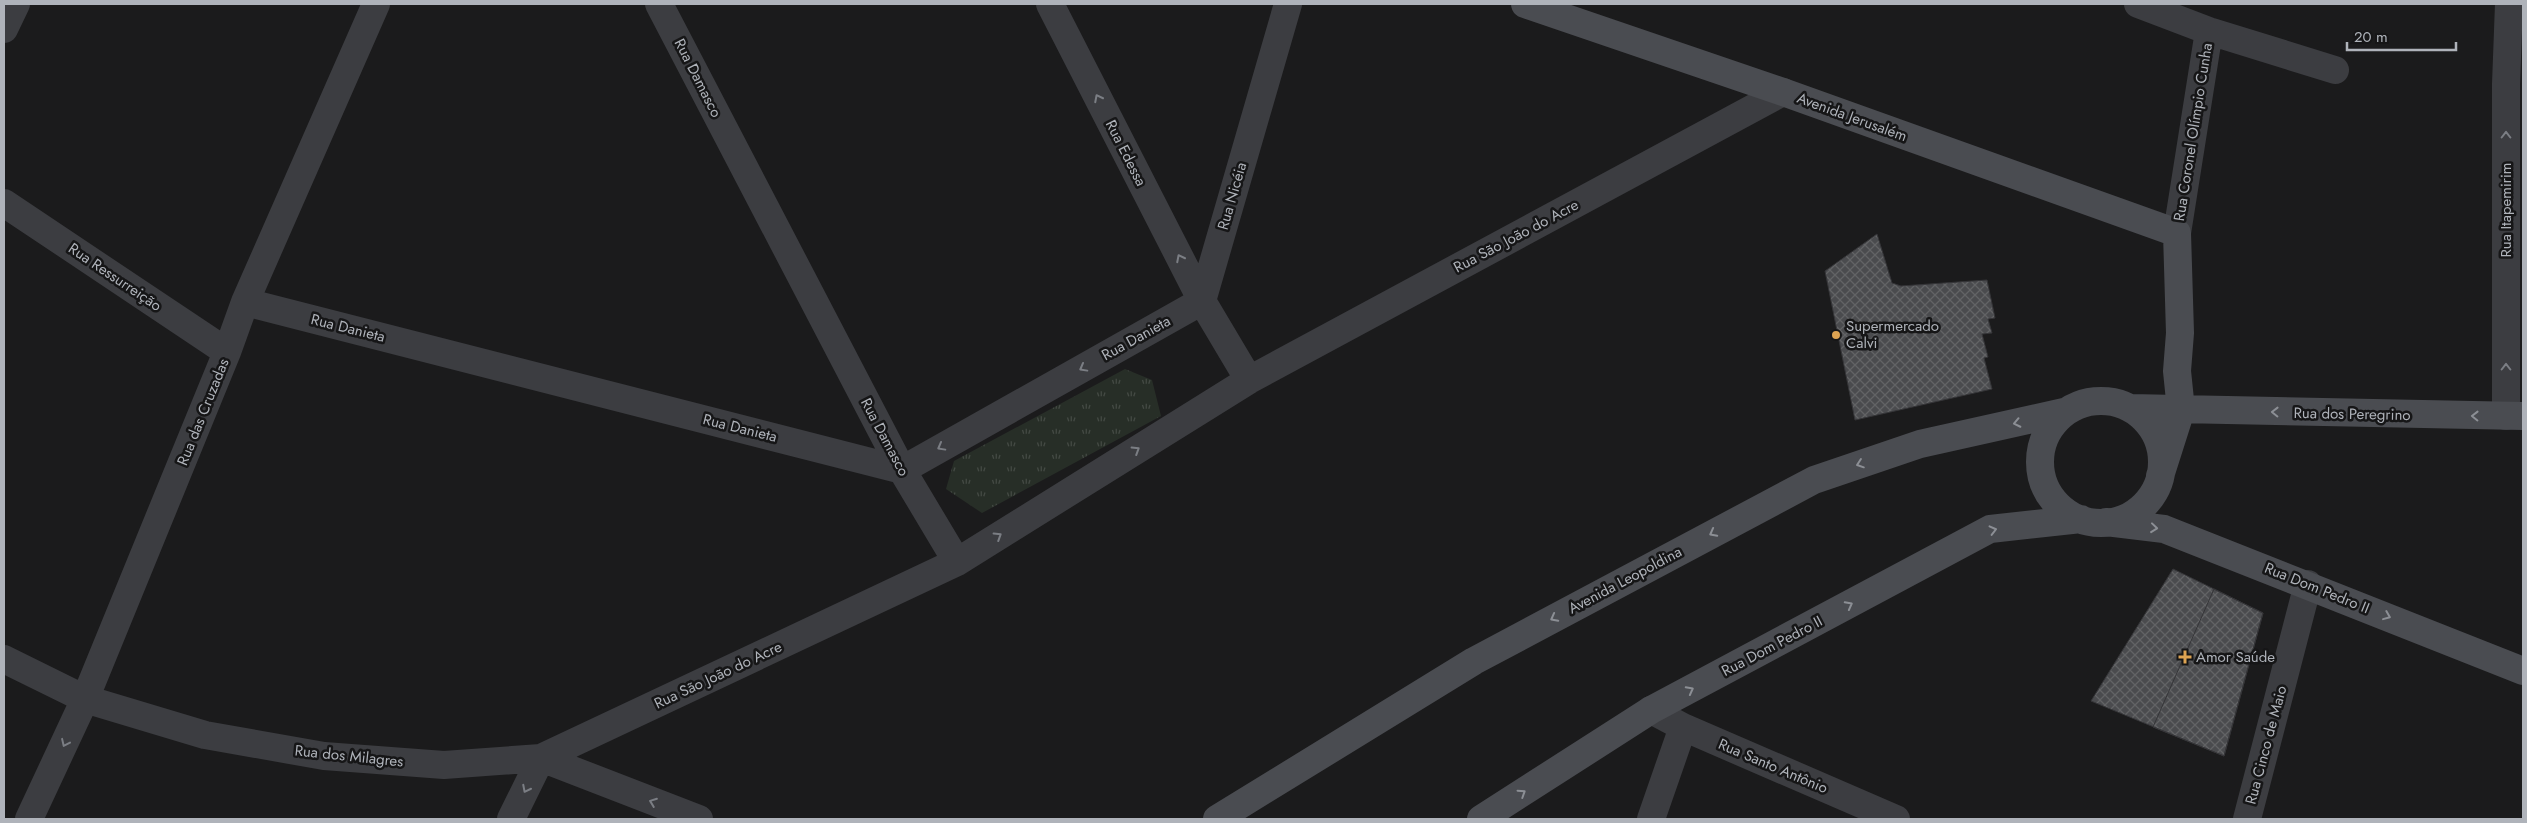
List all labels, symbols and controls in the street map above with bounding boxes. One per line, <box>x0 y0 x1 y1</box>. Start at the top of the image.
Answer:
scale bar <box>2347 20 2456 52</box>
text: 20 m <box>2354 26 2388 48</box>
street label: Rua Damasco <box>669 35 727 121</box>
street label: Rua Coronel Olímpio Cunha <box>2168 41 2218 223</box>
street label: Avenida Jerusalém <box>1794 87 1910 147</box>
one-way arrow <box>1094 94 1104 103</box>
street label: Rua Edessa <box>1100 116 1152 190</box>
one-way arrow <box>2501 131 2511 138</box>
street label: Rua Nicéia <box>1212 160 1252 232</box>
street label: Rua Itapemirim <box>2495 162 2517 258</box>
street label: Rua São João do Acre <box>1450 194 1583 278</box>
street label: Rua Ressurreição <box>64 238 166 316</box>
one-way arrow <box>1176 254 1186 263</box>
street label: Rua Danieta <box>309 308 387 348</box>
street label: Rua Danieta <box>1098 310 1174 366</box>
place label: Supermercado Calvi <box>1846 315 1939 354</box>
marker: Supermercado Calvi <box>1830 329 1842 341</box>
street label: Rua das Cruzadas <box>172 355 234 469</box>
one-way arrow <box>1080 362 1089 372</box>
one-way arrow <box>2501 363 2511 371</box>
street label: Rua Damasco <box>855 394 915 480</box>
street label: Rua dos Peregrino <box>2293 402 2411 426</box>
one-way arrow <box>2271 407 2278 417</box>
street label: Rua Danieta <box>701 408 779 448</box>
one-way arrow <box>2470 411 2478 421</box>
one-way arrow <box>2012 417 2021 428</box>
one-way arrow <box>938 441 947 451</box>
one-way arrow <box>1131 446 1140 456</box>
one-way arrow <box>1856 458 1864 468</box>
one-way arrow <box>2150 522 2158 533</box>
one-way arrow <box>1988 525 1997 536</box>
one-way arrow <box>1709 527 1718 537</box>
one-way arrow <box>993 533 1002 542</box>
street label: Avenida Leopoldina <box>1564 541 1686 619</box>
street label: Rua Dom Pedro II <box>2261 557 2373 619</box>
one-way arrow <box>1843 601 1852 611</box>
street label: Rua Dom Pedro II <box>1718 610 1826 682</box>
one-way arrow <box>2383 611 2391 621</box>
one-way arrow <box>1551 612 1560 622</box>
street label: Rua São João do Acre <box>650 636 786 714</box>
place label: Amor Saúde <box>2196 646 2275 668</box>
marker: Amor Saúde <box>2178 650 2192 664</box>
street label: Rua Cinco de Maio <box>2240 683 2292 807</box>
one-way arrow <box>1685 686 1694 696</box>
street label: Rua Santo Antônio <box>1715 733 1831 799</box>
one-way arrow <box>60 738 71 747</box>
street label: Rua dos Milagres <box>294 739 404 773</box>
one-way arrow <box>522 784 532 793</box>
one-way arrow <box>1516 790 1526 799</box>
one-way arrow <box>649 797 658 808</box>

